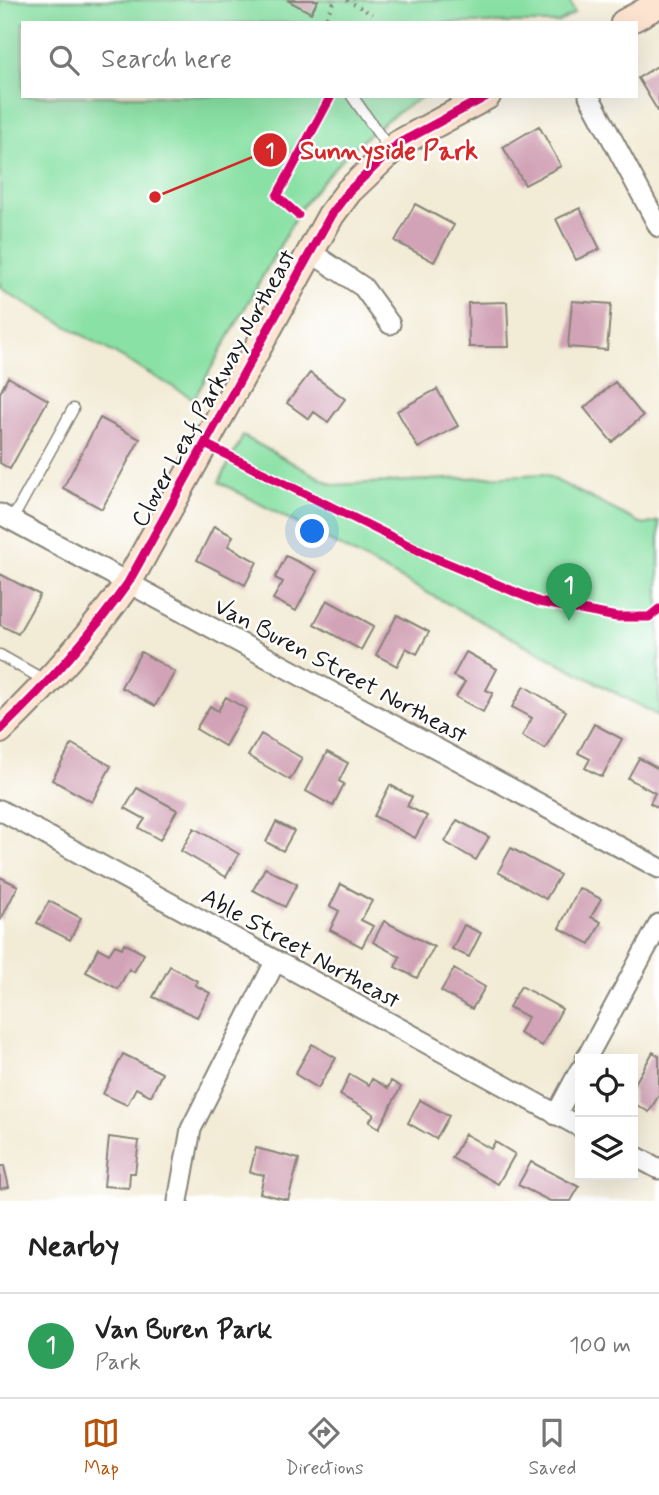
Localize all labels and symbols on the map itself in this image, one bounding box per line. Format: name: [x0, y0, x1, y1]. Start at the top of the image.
callout: Sunnyside Park: [253, 126, 490, 173]
text: Sunnyside Park: [300, 135, 478, 169]
text: 1: [265, 137, 275, 165]
street label: Clover Leaf Parkway Northeast: [125, 244, 304, 533]
your location: [295, 514, 329, 548]
pin: 1: [546, 563, 592, 621]
street label: Van Buren Street Northeast: [208, 591, 473, 752]
street label: Able Street Northeast: [195, 882, 406, 1017]

